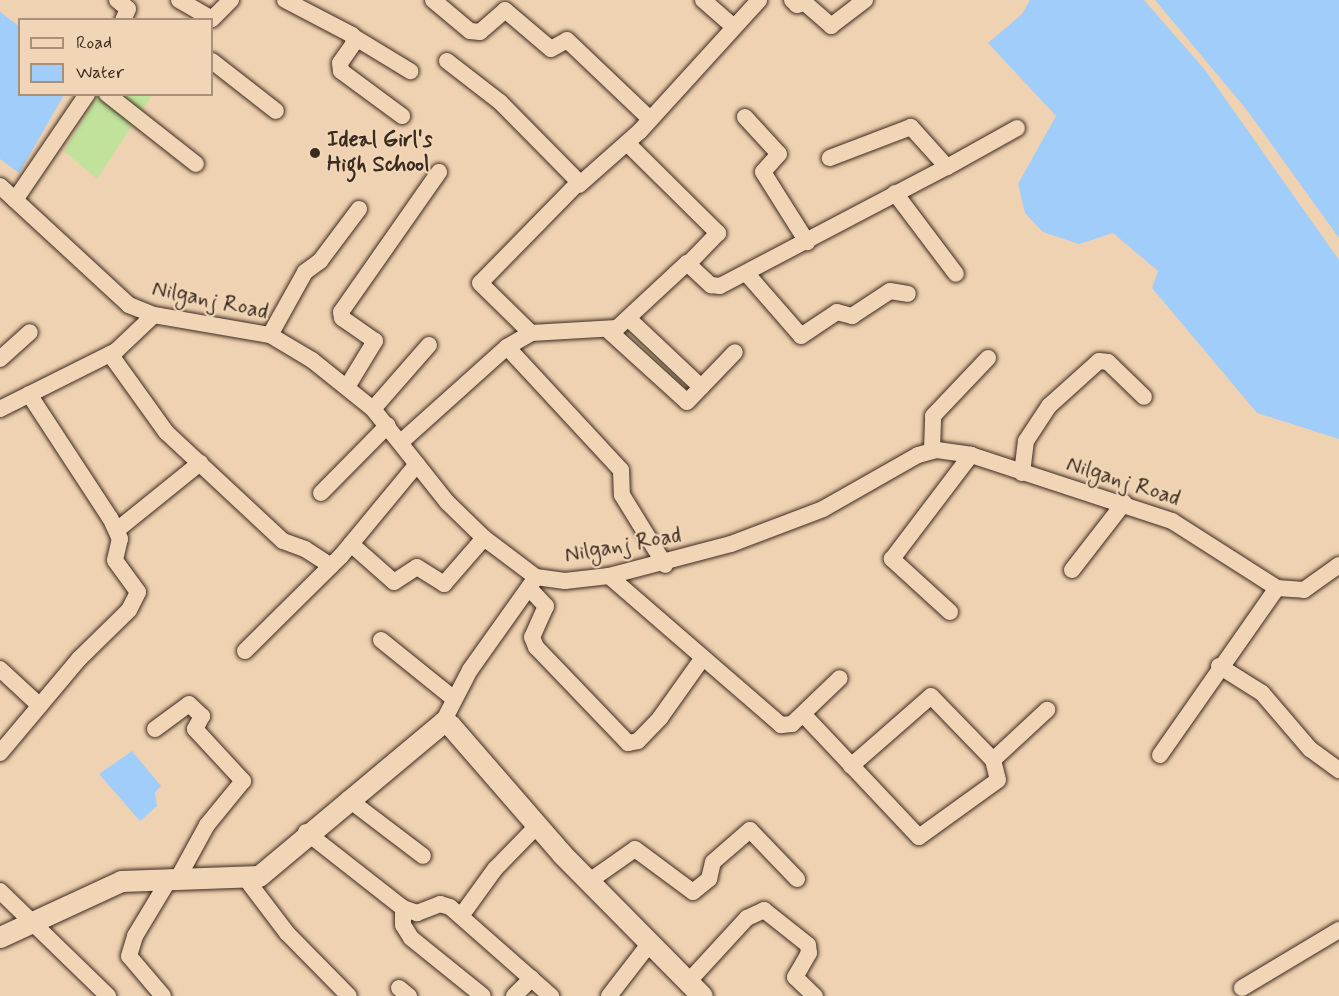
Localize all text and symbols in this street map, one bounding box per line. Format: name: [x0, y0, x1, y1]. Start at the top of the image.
legend: [18, 18, 213, 96]
text: Road: [76, 31, 112, 55]
text: Water: [76, 61, 124, 85]
place label: Ideal Girl's High School: [327, 127, 431, 178]
marker: Ideal Girl's High School: [308, 146, 322, 160]
street label: Nilganj Road: [150, 276, 270, 326]
street label: Nilganj Road: [1063, 451, 1183, 513]
street label: Nilganj Road: [563, 523, 683, 569]

